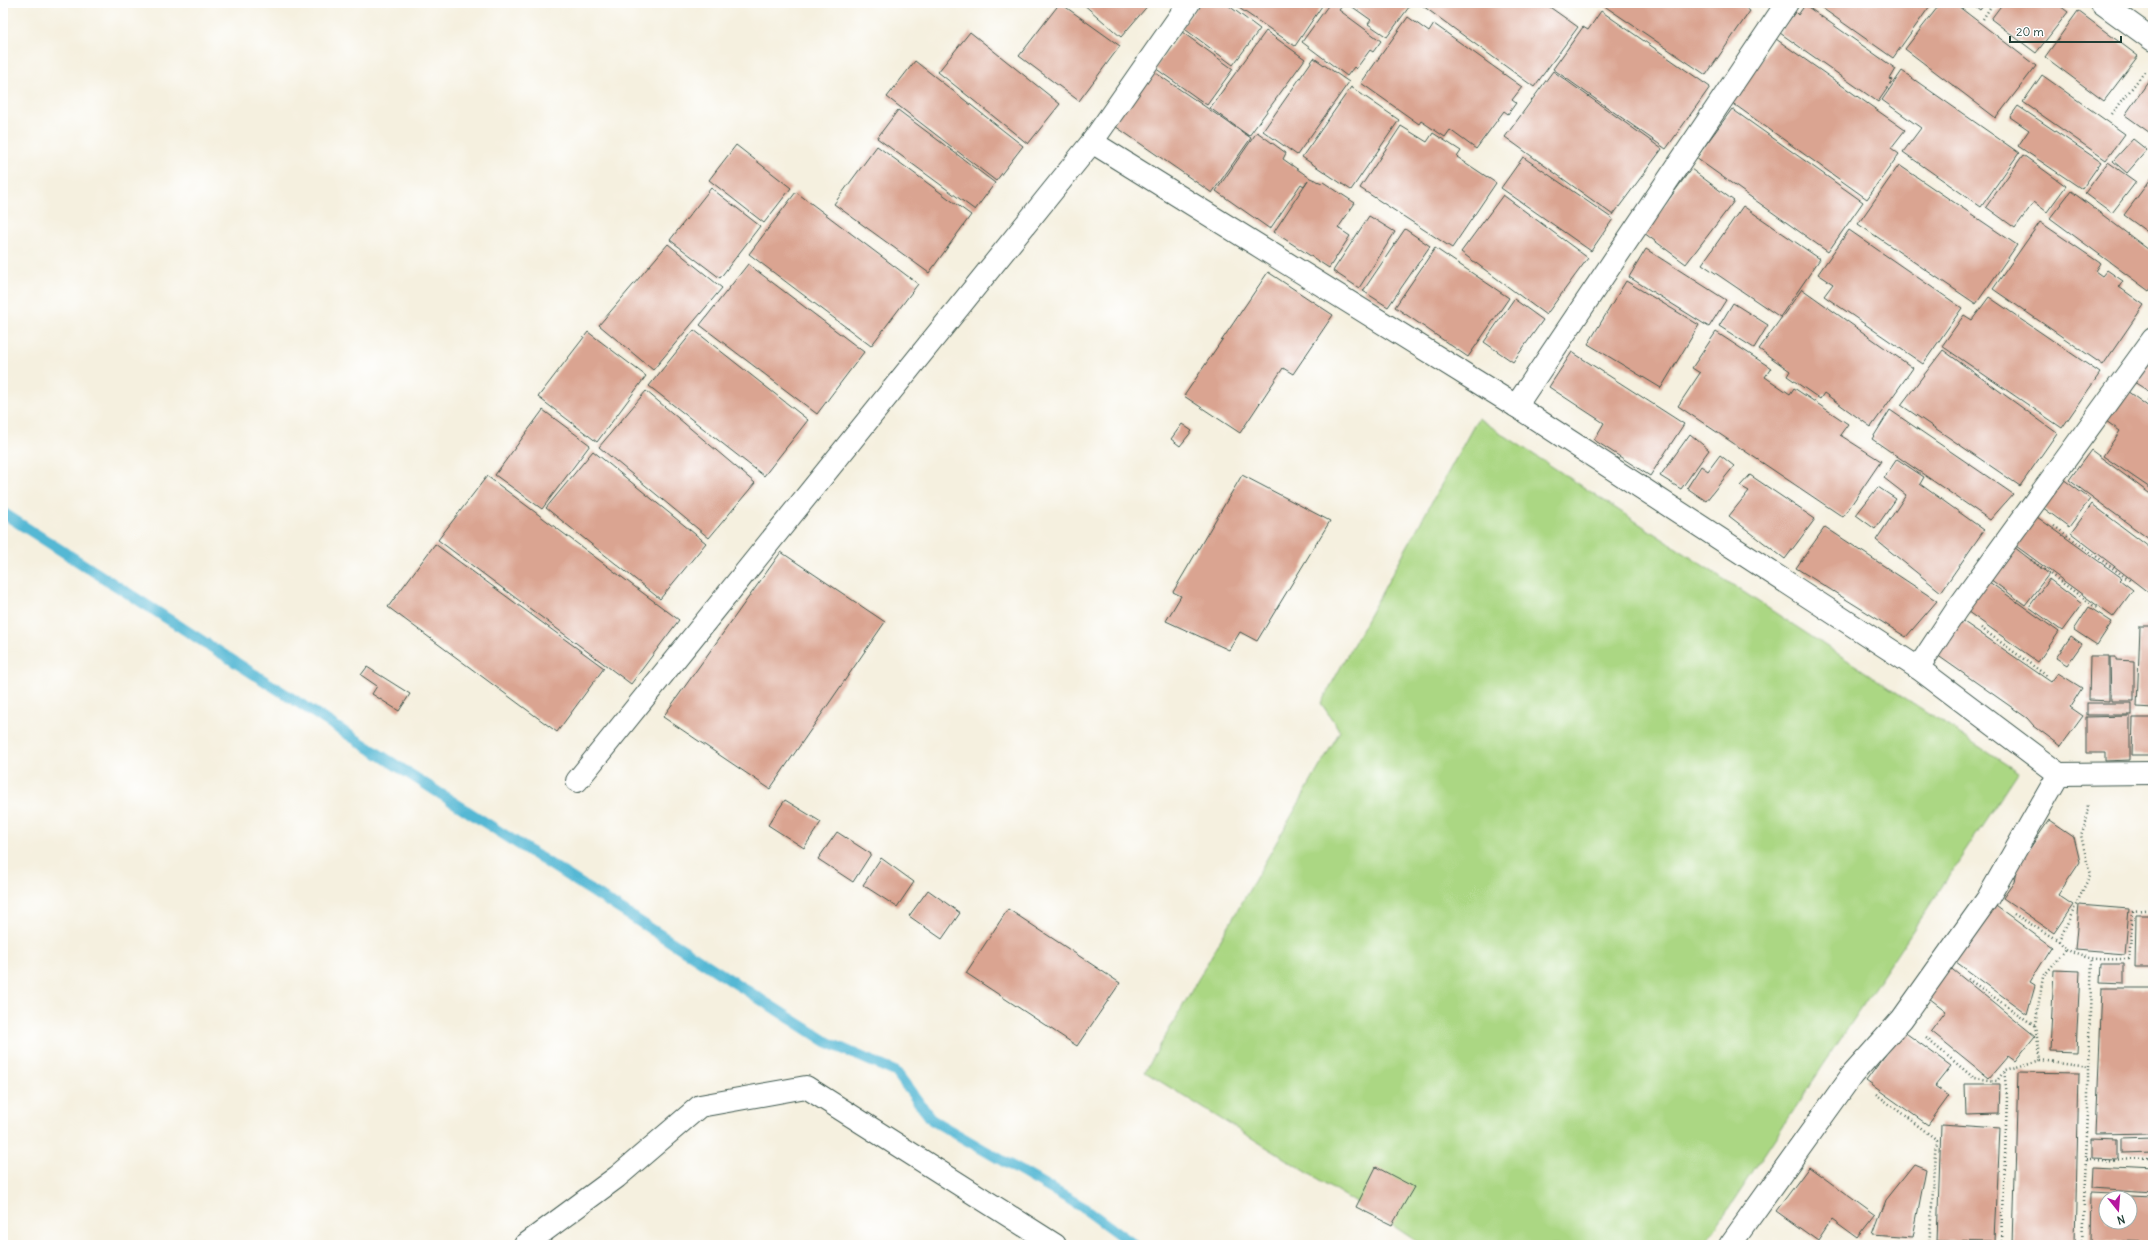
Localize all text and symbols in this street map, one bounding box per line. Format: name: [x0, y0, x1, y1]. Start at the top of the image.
scale bar: [2010, 18, 2121, 44]
text: 20 m: [2016, 24, 2044, 39]
north arrow: [2098, 1190, 2138, 1230]
text: N: [2115, 1212, 2127, 1227]

